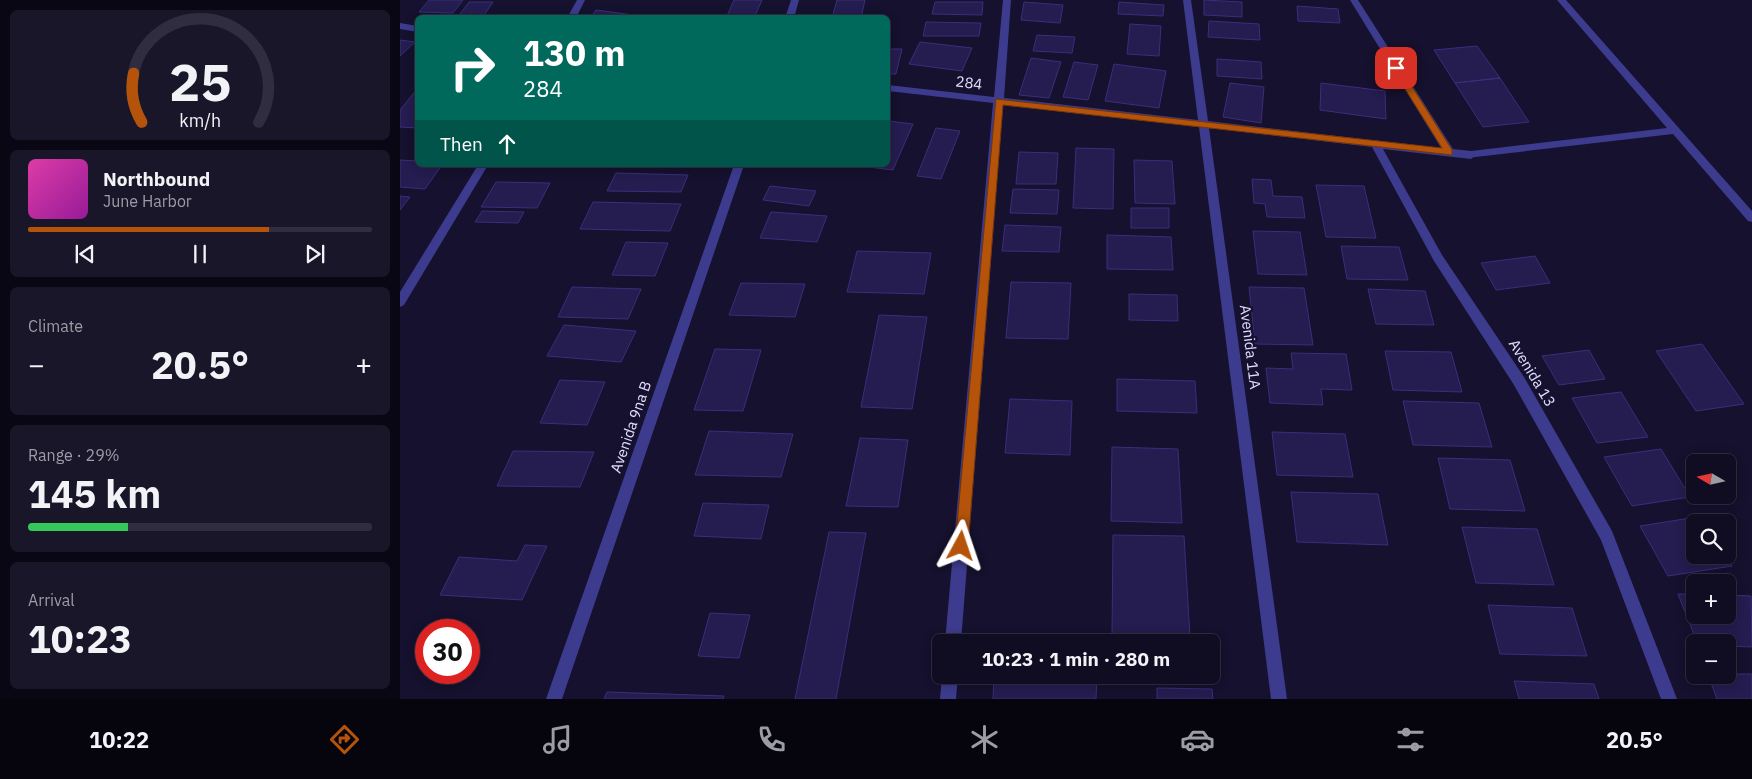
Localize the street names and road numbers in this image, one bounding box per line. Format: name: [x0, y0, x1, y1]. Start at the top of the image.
street label: 284: [954, 71, 984, 94]
street label: Avenida 11A: [1236, 304, 1265, 391]
street label: Avenida 13: [1505, 336, 1560, 410]
street label: Avenida 9na B: [606, 378, 655, 475]

